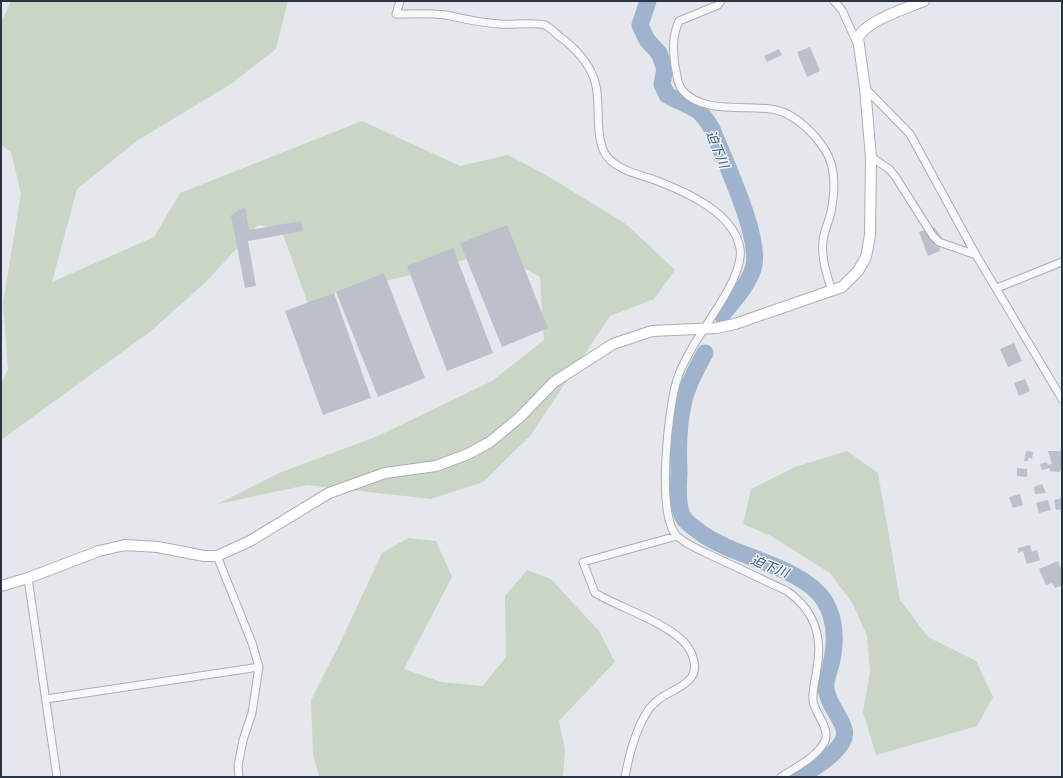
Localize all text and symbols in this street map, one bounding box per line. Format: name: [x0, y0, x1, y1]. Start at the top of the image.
water label: 迫下川: [702, 128, 734, 172]
water label: 迫下川: [749, 550, 793, 582]

